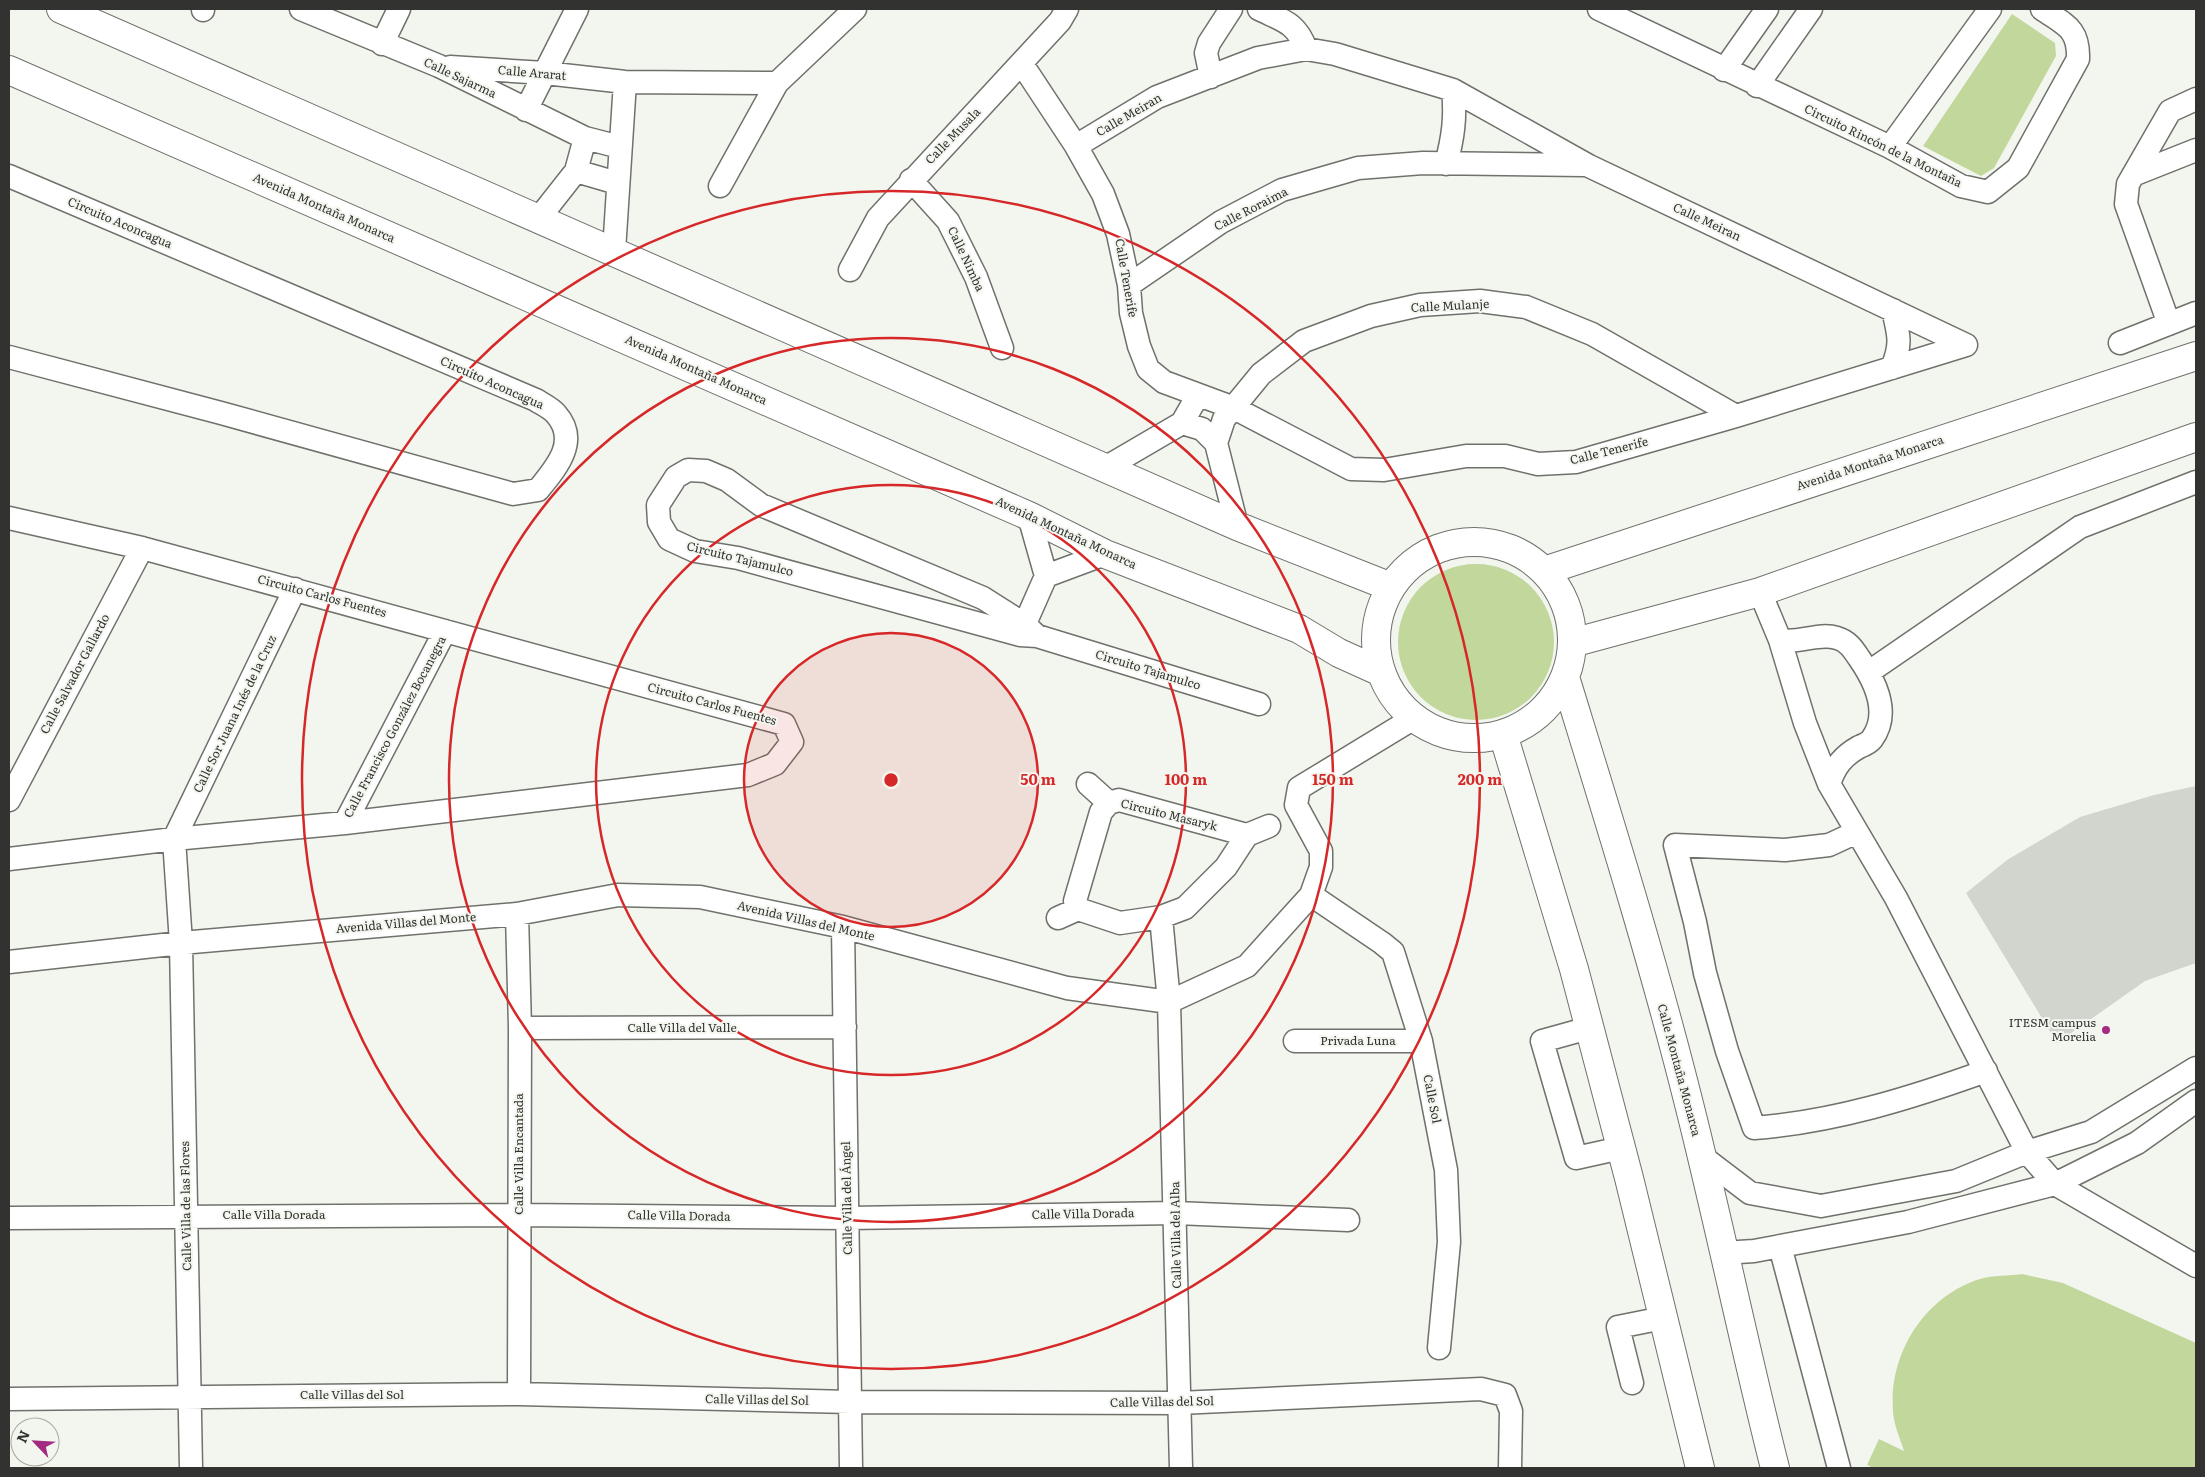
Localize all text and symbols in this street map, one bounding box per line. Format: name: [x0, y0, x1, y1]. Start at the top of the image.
street label: Calle Sajarma: [421, 52, 500, 102]
street label: Calle Ararat: [497, 60, 567, 84]
street label: Calle Meiran: [1092, 88, 1165, 140]
street label: Circuito Rincón de la Montaña: [1801, 99, 1966, 191]
street label: Calle Musala: [921, 103, 984, 168]
street label: Avenida Montaña Monarca: [250, 168, 399, 247]
street label: Calle Roraima: [1210, 182, 1291, 234]
street label: Circuito Aconcagua: [65, 192, 176, 252]
street label: Calle Meiran: [1670, 197, 1744, 245]
street label: Calle Nimba: [944, 223, 990, 295]
street label: Calle Tenerife: [1111, 237, 1143, 319]
street label: Calle Mulanje: [1410, 294, 1490, 316]
street label: Avenida Montaña Monarca: [622, 330, 771, 409]
street label: Circuito Aconcagua: [438, 351, 548, 413]
street label: Avenida Montaña Monarca: [1794, 430, 1946, 494]
street label: Calle Tenerife: [1568, 432, 1650, 468]
street label: Avenida Montaña Monarca: [993, 491, 1140, 573]
street label: Circuito Tajamulco: [685, 536, 795, 580]
street label: Circuito Carlos Fuentes: [256, 569, 389, 621]
street label: Calle Salvador Gallardo: [35, 610, 113, 737]
street label: Calle Sor Juana Inés de la Cruz: [188, 632, 280, 795]
street label: Calle Francisco González Bocanegra: [338, 632, 450, 821]
street label: Circuito Tajamulco: [1093, 644, 1203, 694]
street label: Circuito Carlos Fuentes: [646, 677, 779, 729]
text: 50 m: [1020, 767, 1056, 790]
text: 100 m: [1165, 767, 1207, 790]
text: 150 m: [1312, 767, 1354, 790]
text: 200 m: [1458, 767, 1502, 790]
centre of rings: [882, 771, 900, 789]
street label: Circuito Masaryk: [1119, 793, 1220, 835]
street label: Avenida Villas del Monte: [736, 895, 877, 945]
street label: Avenida Villas del Monte: [335, 907, 477, 937]
street label: Calle Montaña Monarca: [1654, 1001, 1706, 1138]
place label: ITESM campus Morelia: [2009, 1013, 2097, 1045]
street label: Calle Villa del Valle: [627, 1018, 737, 1036]
marker: ITESM campus Morelia: [2100, 1024, 2112, 1036]
street label: Privada Luna: [1320, 1031, 1396, 1049]
street label: Calle Sol: [1419, 1073, 1447, 1125]
street label: Calle Villa Encantada: [509, 1093, 527, 1215]
street label: Calle Villa de las Flores: [175, 1140, 195, 1271]
street label: Calle Villa del Ángel: [836, 1141, 856, 1255]
street label: Calle Villa del Alba: [1165, 1181, 1185, 1289]
street label: Calle Villa Dorada: [1031, 1203, 1135, 1223]
street label: Calle Villa Dorada: [223, 1205, 326, 1223]
street label: Calle Villa Dorada: [627, 1205, 731, 1225]
street label: Calle Villas del Sol: [300, 1385, 404, 1403]
street label: Calle Villas del Sol: [705, 1389, 809, 1409]
street label: Calle Villas del Sol: [1110, 1391, 1214, 1411]
north arrow: [10, 1417, 60, 1467]
text: N: [11, 1426, 34, 1446]

